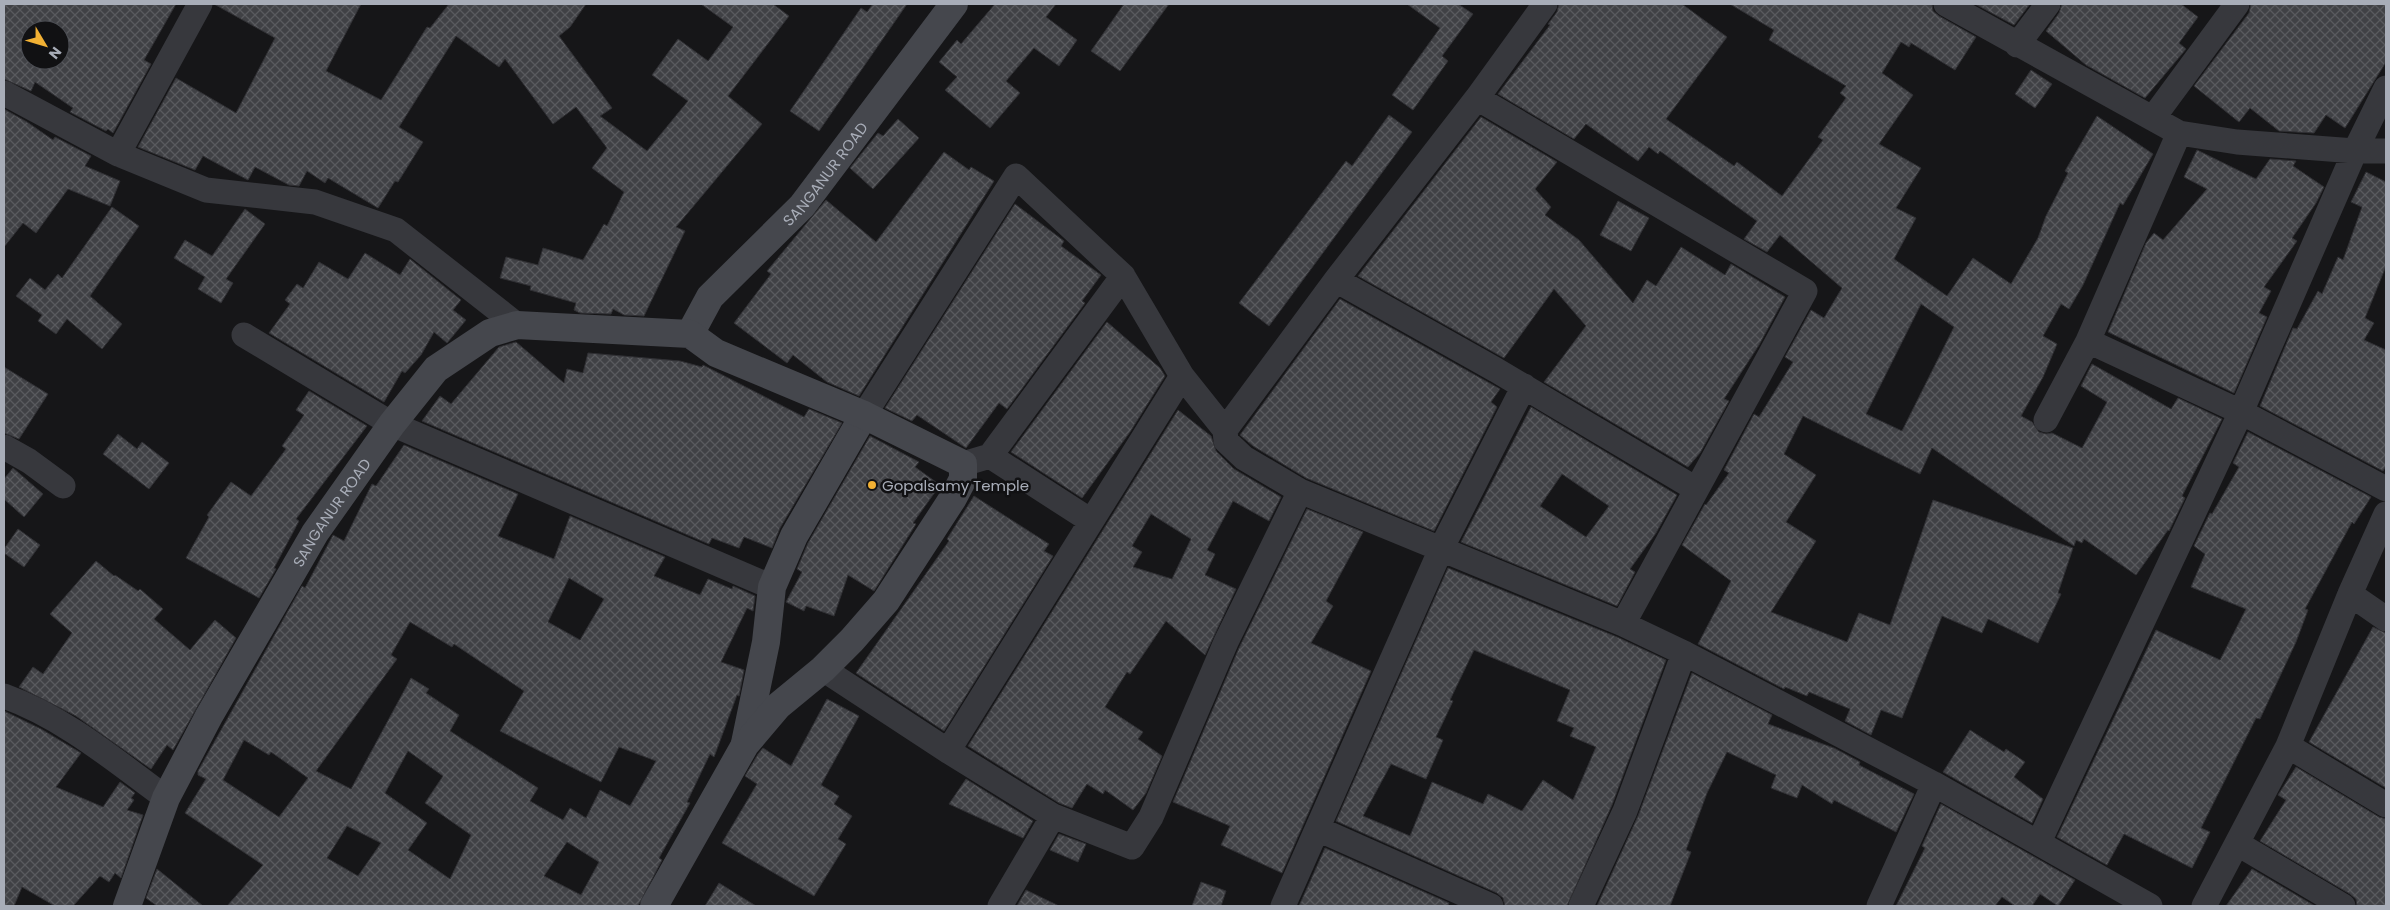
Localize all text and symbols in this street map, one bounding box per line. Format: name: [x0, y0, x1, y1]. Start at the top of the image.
north arrow: [20, 20, 70, 70]
text: N: [44, 43, 66, 63]
street label: SANGANUR ROAD: [778, 117, 872, 230]
street label: SANGANUR ROAD: [287, 454, 375, 571]
place label: Gopalsamy Temple: [882, 475, 1029, 496]
marker: Gopalsamy Temple: [866, 479, 878, 491]

